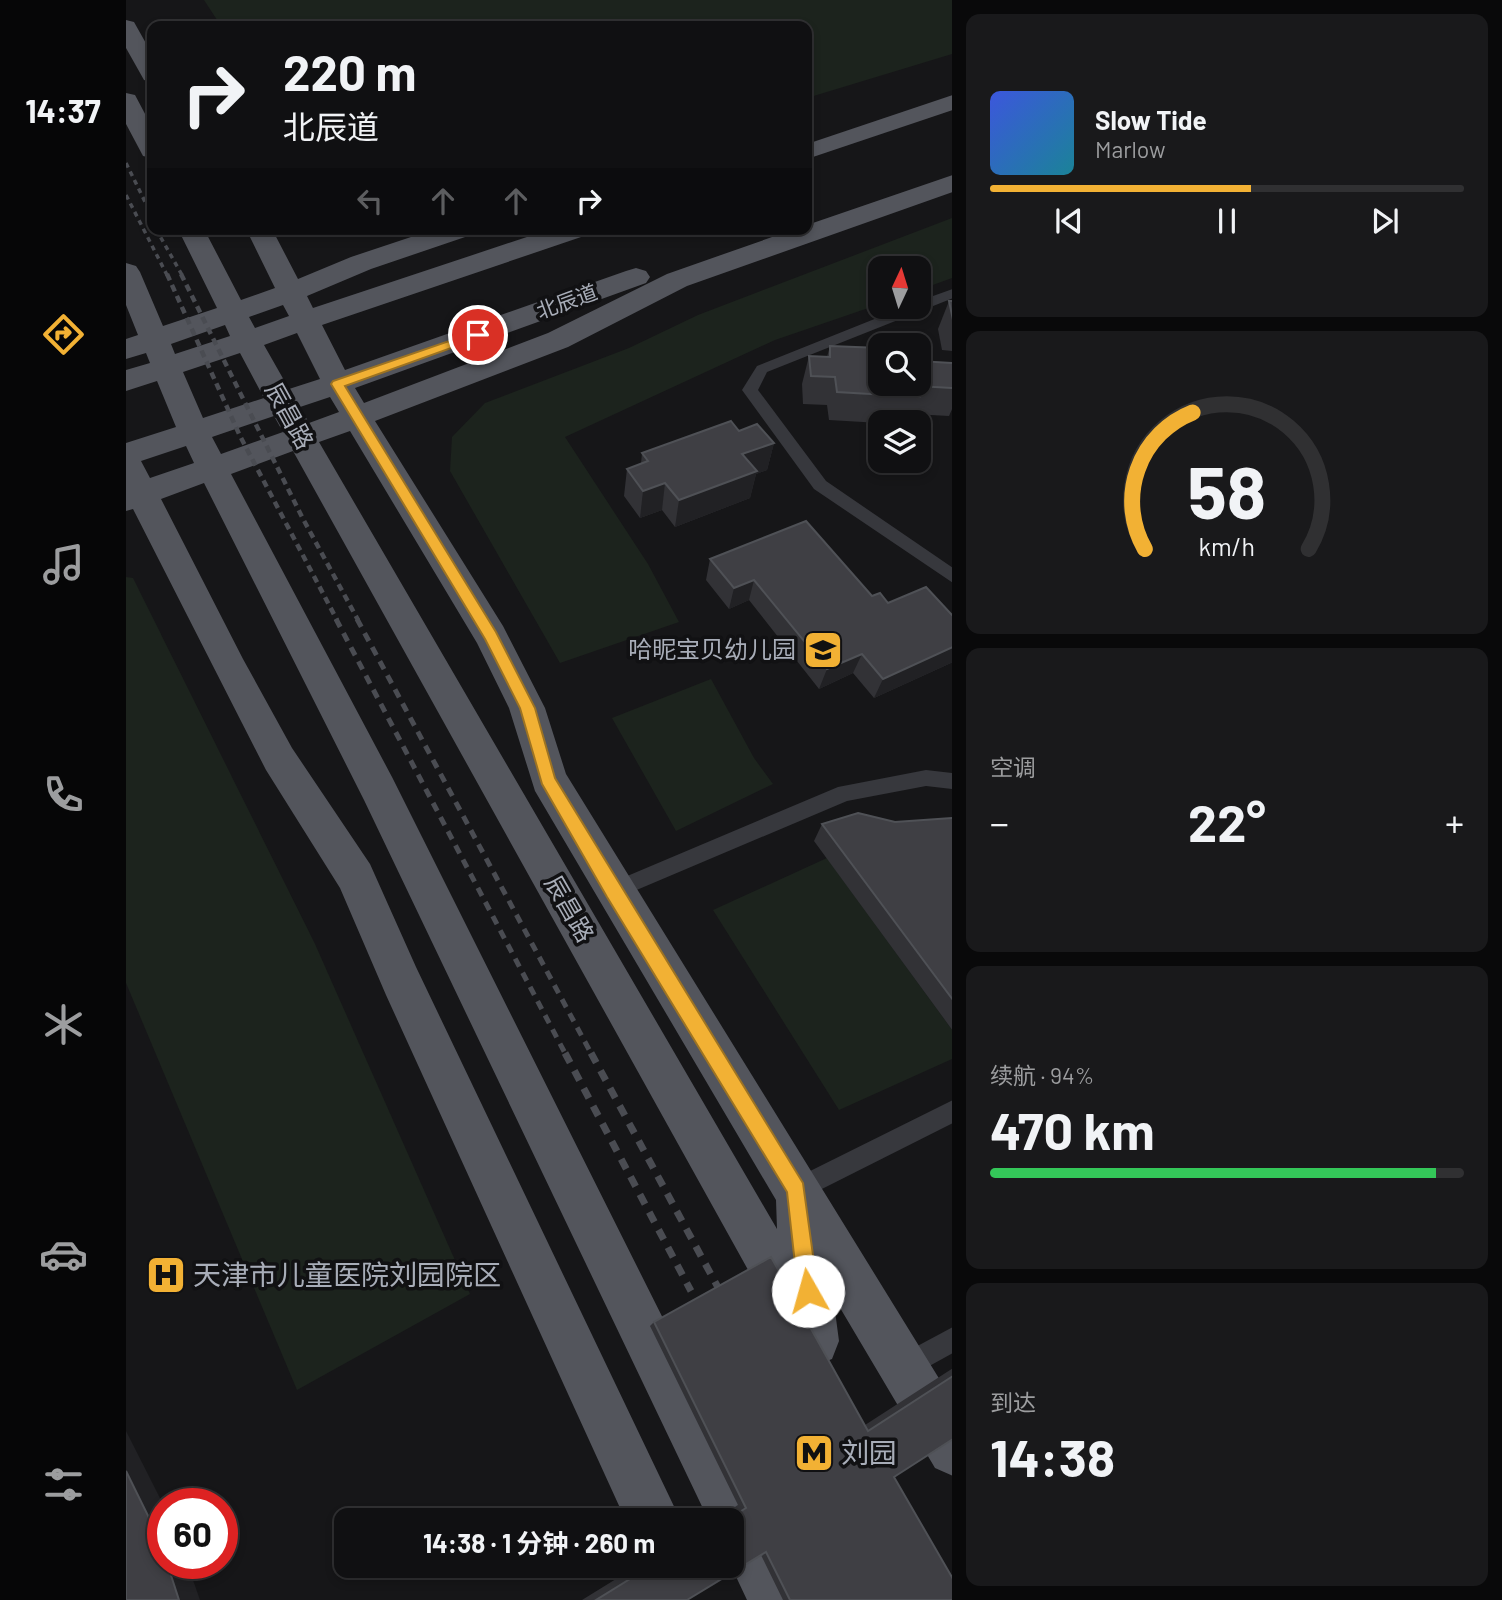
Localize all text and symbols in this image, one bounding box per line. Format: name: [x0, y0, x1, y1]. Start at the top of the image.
text: 220 m: [283, 42, 417, 101]
icon: right: [168, 49, 259, 140]
text: 14:37: [25, 91, 101, 129]
text: Slow Tide: [1095, 104, 1207, 135]
text: 北辰道: [283, 107, 379, 145]
text: Marlow: [1095, 135, 1166, 163]
icon: left: [351, 182, 389, 220]
icon: ahead: [424, 182, 462, 220]
icon: ahead: [497, 182, 535, 220]
icon: right: [570, 182, 608, 220]
icon: previous: [1050, 202, 1088, 240]
icon: pause: [1208, 202, 1246, 240]
icon: next: [1366, 202, 1404, 240]
north arrow: [868, 256, 931, 318]
map controls: [868, 256, 931, 473]
street label: 北辰道: [533, 278, 600, 323]
pin: [448, 305, 508, 365]
icon: directions: [39, 310, 88, 359]
icon: arrive: [459, 316, 497, 354]
button: search: [868, 333, 931, 396]
street label: 辰昌路: [260, 377, 320, 454]
button: layers: [868, 410, 931, 473]
text: 58: [1188, 446, 1266, 534]
text: km/h: [1199, 531, 1255, 561]
icon: music: [39, 540, 88, 589]
school or university icon: 哈昵宝贝幼儿园: [802, 629, 844, 671]
place label: 哈昵宝贝幼儿园: [628, 634, 796, 663]
text: 空调: [990, 753, 1036, 781]
icon: phone: [39, 770, 88, 819]
text: 22°: [1188, 790, 1266, 852]
text: −: [990, 799, 1009, 845]
text: +: [1445, 799, 1464, 845]
street label: 辰昌路: [540, 870, 601, 947]
icon: climate: [39, 1000, 88, 1049]
text: 续航 · 94%: [990, 1061, 1094, 1089]
text: 470 km: [990, 1098, 1155, 1160]
icon: car: [39, 1230, 88, 1279]
hospital icon: 天津市儿童医院刘园院区: [145, 1254, 187, 1296]
position arrow: [771, 1254, 845, 1328]
place label: 天津市儿童医院刘园院区: [193, 1257, 501, 1291]
text: 到达: [990, 1388, 1036, 1416]
text: 14:38: [990, 1425, 1115, 1487]
metro station icon: 刘园: [793, 1432, 835, 1474]
place label: 刘园: [841, 1435, 897, 1469]
icon: filters: [39, 1460, 88, 1509]
speed limit sign: 60: [147, 1488, 238, 1579]
text: 14:38 · 1 分钟 · 260 m: [423, 1527, 655, 1558]

